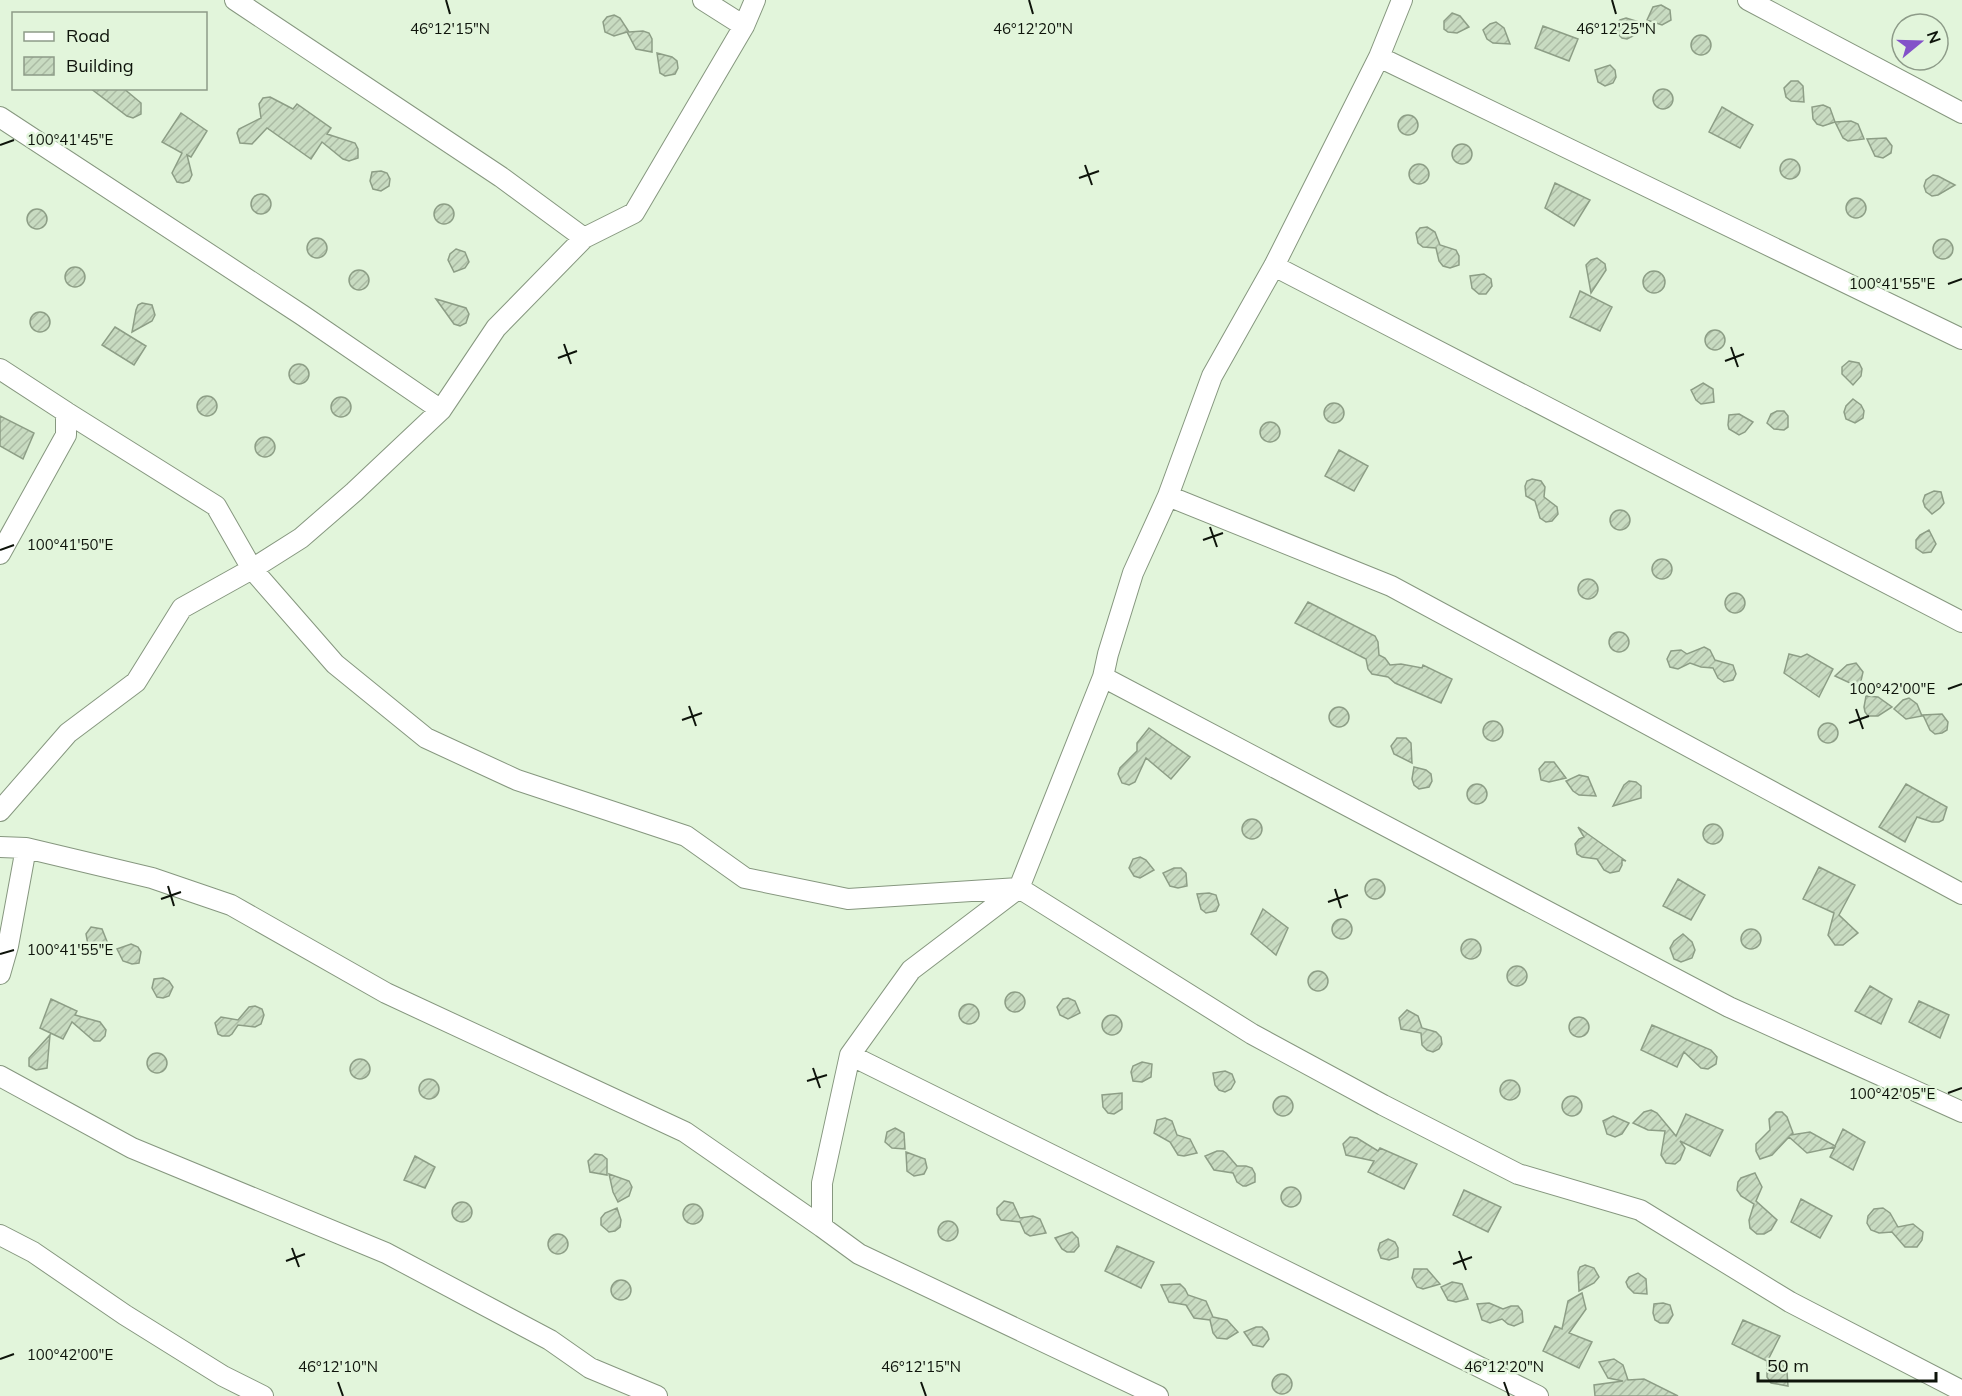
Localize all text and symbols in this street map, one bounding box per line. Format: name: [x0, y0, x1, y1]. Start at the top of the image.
legend: [12, 12, 207, 90]
north arrow: [1890, 12, 1950, 72]
text: 46°12'15"N: [410, 19, 490, 38]
text: 46°12'20"N: [993, 19, 1073, 38]
text: 46°12'25"N: [1576, 19, 1656, 38]
text: Road: [66, 24, 110, 47]
text: N: [1923, 28, 1946, 46]
text: Building: [66, 54, 134, 77]
text: 100°41'45"E: [27, 130, 113, 149]
text: 100°41'55"E: [1849, 274, 1935, 293]
text: 100°41'50"E: [27, 535, 113, 554]
text: 100°42'00"E: [1849, 679, 1935, 698]
text: 100°41'55"E: [27, 940, 113, 959]
text: 100°42'05"E: [1849, 1084, 1935, 1103]
text: 100°42'00"E: [27, 1345, 113, 1364]
scale bar: [1758, 1345, 1936, 1383]
text: 50 m: [1767, 1354, 1809, 1377]
text: 46°12'10"N: [298, 1357, 378, 1376]
text: 46°12'15"N: [881, 1357, 961, 1376]
text: 46°12'20"N: [1464, 1357, 1544, 1376]

